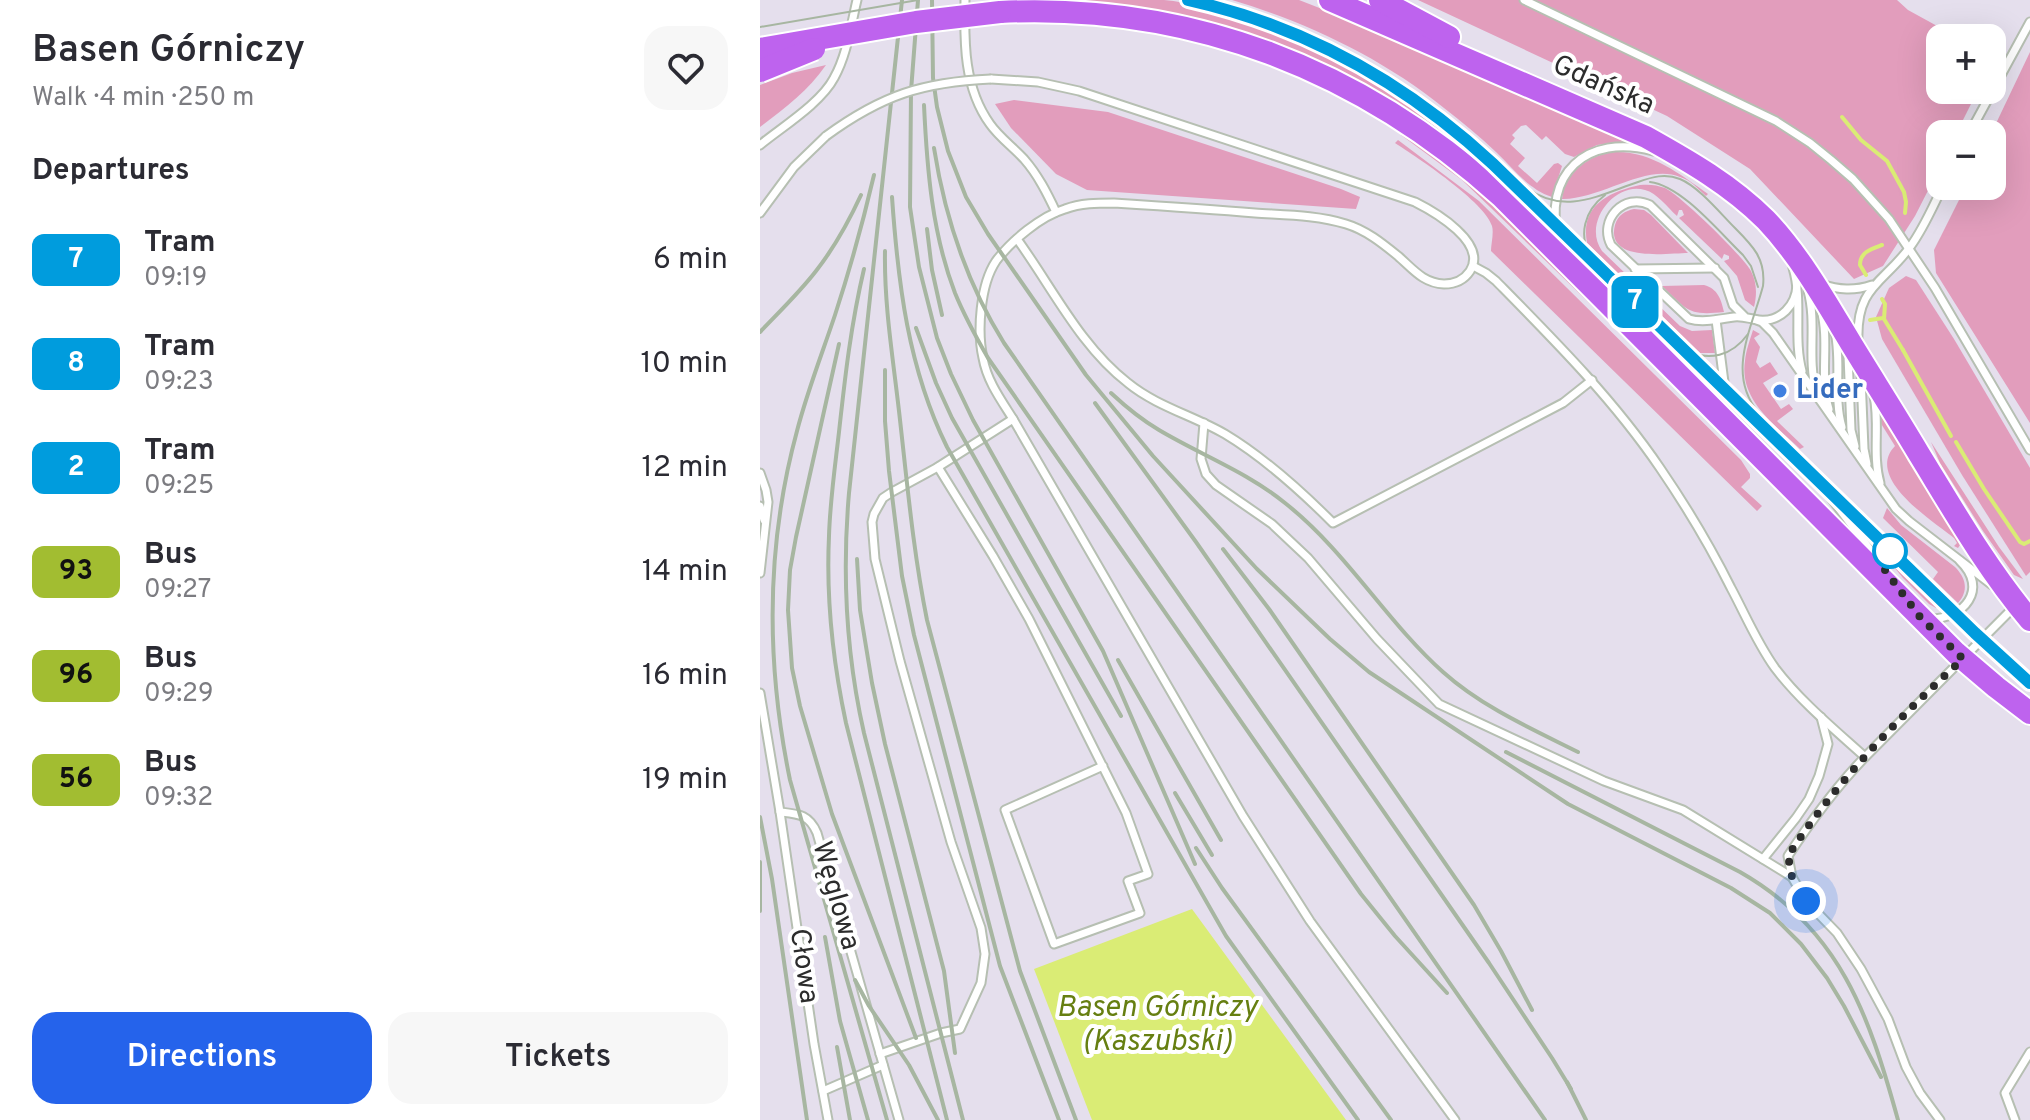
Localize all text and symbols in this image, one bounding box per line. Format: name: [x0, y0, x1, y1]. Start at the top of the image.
map controls: [1926, 24, 2006, 200]
button: +: [1926, 24, 2006, 104]
button: heart: [644, 26, 728, 110]
text: Basen Górniczy: [32, 27, 305, 76]
street label: Gdańska: [1546, 48, 1660, 124]
text: Walk · 4 min · 250 m: [32, 82, 254, 115]
button: −: [1926, 120, 2006, 200]
text: Departures: [32, 153, 190, 190]
text: Tram: [144, 225, 215, 262]
text: 7: [68, 242, 84, 278]
text: 6 min: [653, 242, 728, 279]
text: 09:19: [144, 262, 207, 295]
line badge: 7: [1609, 276, 1661, 328]
text: 7: [1627, 284, 1643, 320]
text: Tram: [144, 329, 215, 366]
text: 8: [67, 346, 85, 382]
text: 10 min: [641, 346, 728, 383]
text: 09:23: [144, 366, 214, 399]
place label: Lider: [1796, 373, 1864, 409]
marker: Lider: [1771, 382, 1789, 400]
text: Tram: [144, 433, 215, 470]
text: 2: [67, 450, 85, 486]
text: 12 min: [641, 450, 728, 487]
text: 09:25: [144, 470, 214, 503]
unlabelled marker: [1873, 534, 1907, 568]
text: Bus: [144, 537, 197, 574]
text: 93: [59, 554, 93, 590]
text: 14 min: [642, 554, 728, 591]
text: 09:27: [144, 574, 211, 607]
text: Bus: [144, 641, 197, 678]
text: 96: [59, 658, 93, 694]
text: 16 min: [642, 658, 728, 695]
text: 09:29: [144, 678, 214, 711]
text: Bus: [144, 745, 197, 782]
text: 56: [59, 762, 93, 798]
text: 19 min: [642, 762, 728, 799]
text: 09:32: [144, 782, 213, 815]
street label: Węglowa: [802, 837, 868, 955]
your location: [1786, 881, 1826, 921]
street label: Cłowa: [780, 926, 826, 1006]
water label: Basen Górniczy (Kaszubski): [1057, 990, 1260, 1061]
button: Directions: [32, 1012, 372, 1104]
button: Tickets: [388, 1012, 728, 1104]

